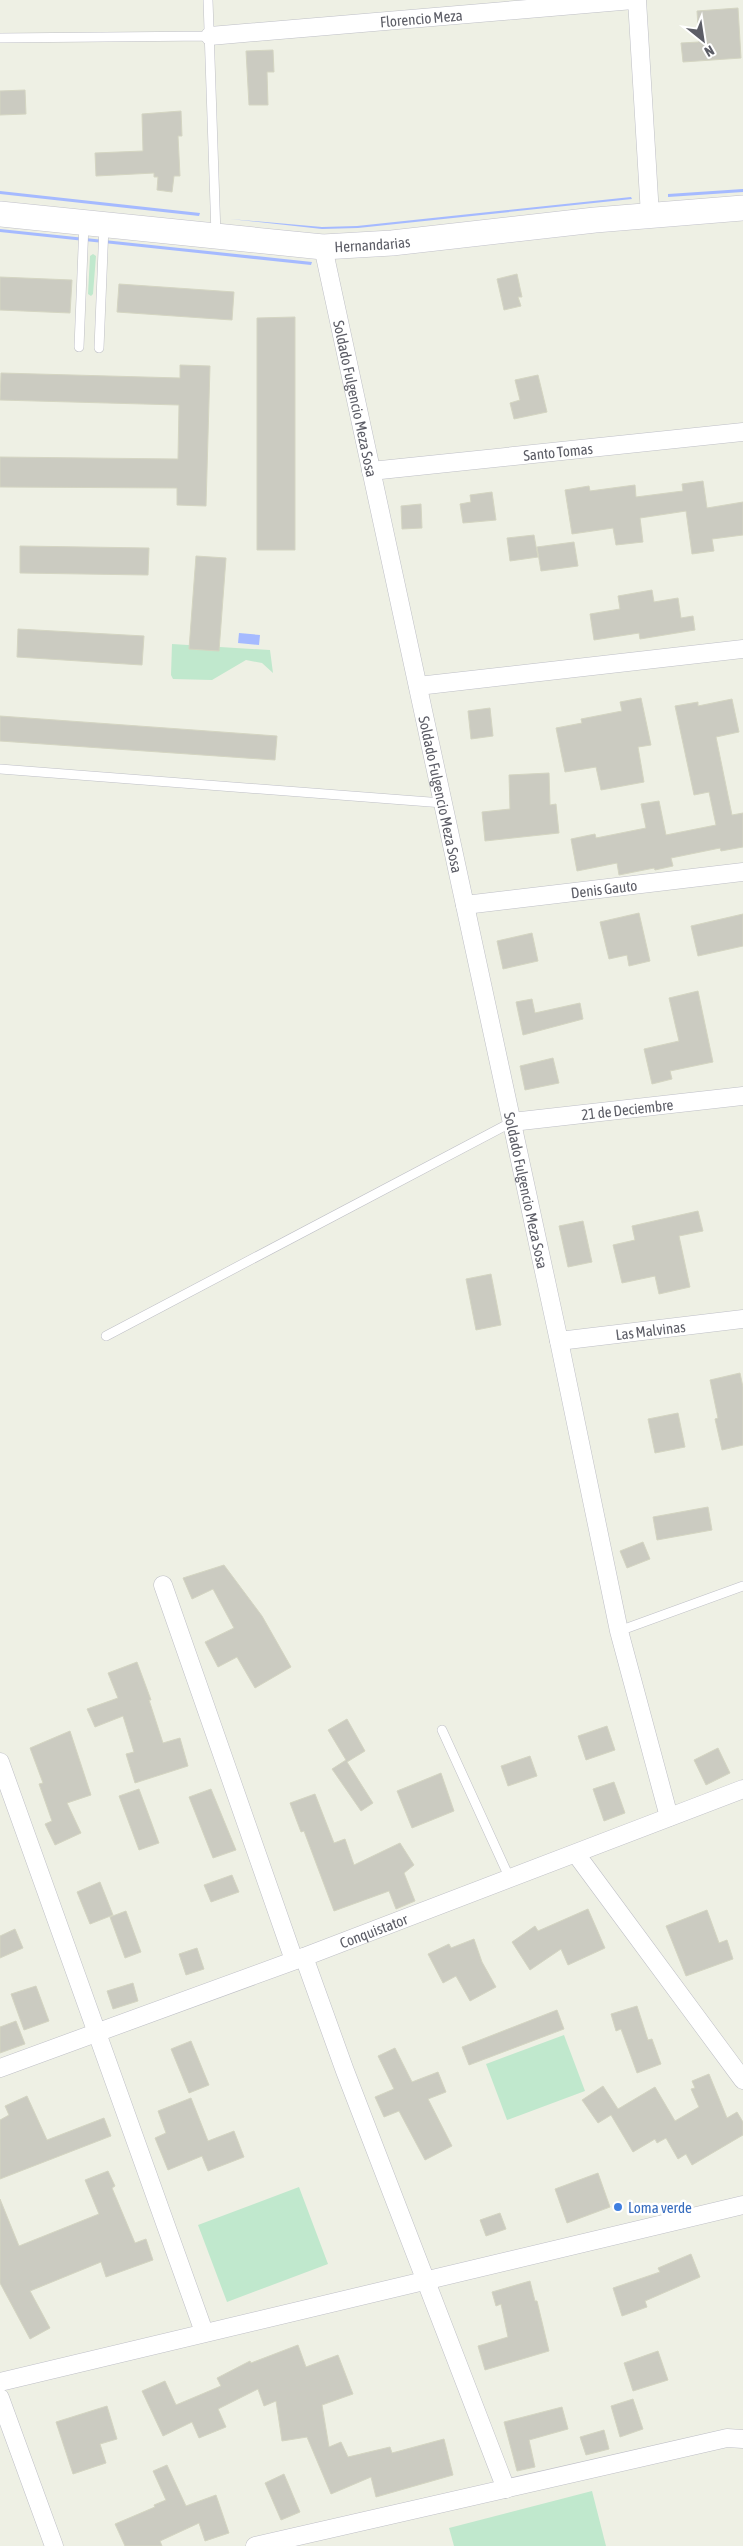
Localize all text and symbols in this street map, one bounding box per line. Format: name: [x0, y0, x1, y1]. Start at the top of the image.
street label: Florencio Meza: [379, 6, 463, 30]
north arrow: [678, 15, 728, 65]
text: N: [702, 42, 717, 60]
street label: Hernandarias: [334, 233, 411, 255]
street label: Soldado Fulgencio Meza Sosa: [331, 319, 381, 478]
street label: Santo Tomas: [522, 439, 594, 463]
street label: Soldado Fulgencio Meza Sosa: [416, 714, 466, 874]
street label: Denis Gauto: [570, 876, 638, 901]
street label: 21 de Deciembre: [580, 1095, 674, 1123]
street label: Soldado Fulgencio Meza Sosa: [501, 1110, 552, 1270]
street label: Las Malvinas: [614, 1317, 686, 1343]
street label: Conquistator: [337, 1910, 410, 1951]
place label: Loma verde: [628, 2199, 692, 2216]
marker: Loma verde: [612, 2201, 624, 2213]

